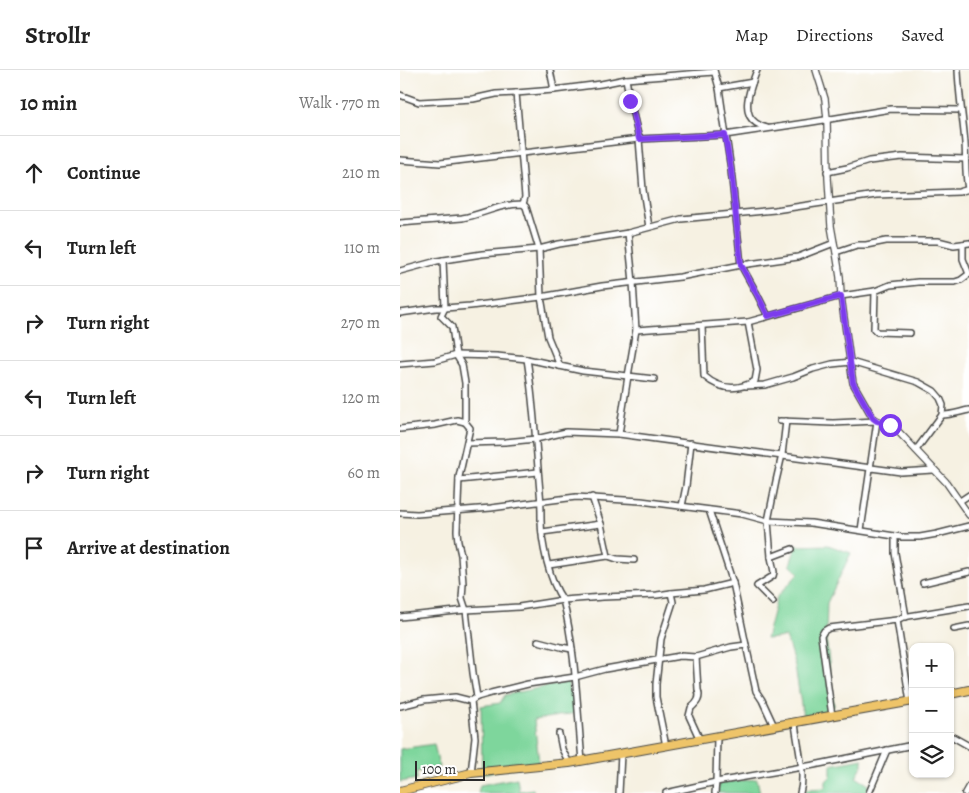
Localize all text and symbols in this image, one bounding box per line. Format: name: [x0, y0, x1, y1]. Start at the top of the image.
text: Strollr: [25, 19, 90, 51]
text: Map: [735, 23, 768, 47]
text: Directions: [796, 23, 873, 47]
text: Saved: [901, 23, 944, 47]
text: 10 min: [20, 89, 77, 117]
route end: [619, 90, 642, 113]
text: Walk · 770 m: [299, 92, 380, 114]
icon: ahead: [20, 159, 48, 187]
text: Continue: [67, 160, 141, 186]
text: 210 m: [342, 162, 380, 184]
icon: left: [20, 234, 48, 262]
text: Turn left: [67, 235, 136, 261]
text: 110 m: [344, 237, 380, 259]
icon: right: [20, 309, 48, 337]
text: Turn right: [67, 310, 149, 336]
text: 270 m: [341, 312, 380, 334]
icon: left: [20, 384, 48, 412]
text: Turn left: [67, 385, 136, 411]
text: 120 m: [342, 387, 380, 409]
route start: [879, 414, 902, 437]
icon: right: [20, 459, 48, 487]
text: Turn right: [67, 460, 149, 486]
text: 60 m: [348, 462, 380, 484]
icon: arrive: [20, 534, 48, 562]
text: Arrive at destination: [67, 535, 230, 561]
map controls: [909, 643, 954, 778]
button: +: [909, 643, 954, 688]
button: −: [909, 688, 954, 733]
button: layers: [909, 733, 954, 778]
scale bar: [415, 758, 485, 781]
text: 100 m: [422, 760, 456, 779]

